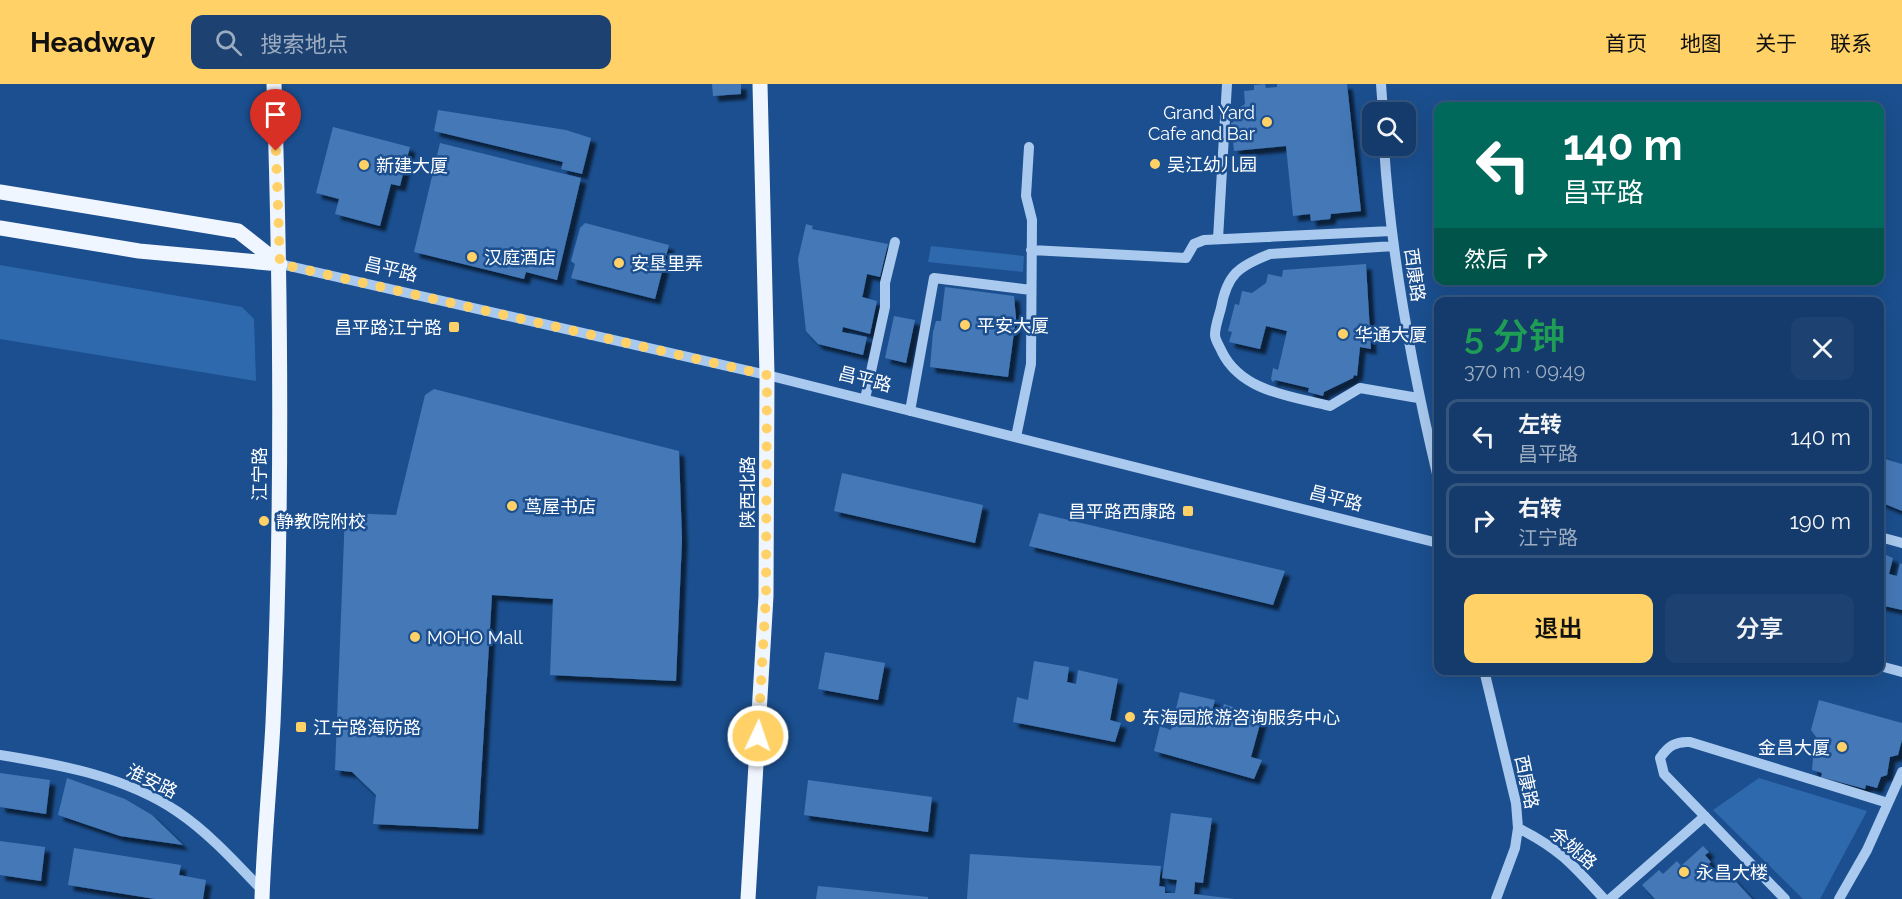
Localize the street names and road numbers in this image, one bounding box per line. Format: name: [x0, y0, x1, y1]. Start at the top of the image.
street label: 西康路: [1401, 247, 1429, 303]
street label: 昌平路: [362, 253, 420, 285]
street label: 昌平路: [836, 362, 894, 396]
street label: 江宁路: [249, 447, 270, 501]
street label: 陕西北路: [737, 456, 758, 528]
street label: 昌平路: [1307, 481, 1365, 515]
street label: 西康路: [1511, 753, 1543, 811]
street label: 淮安路: [123, 760, 181, 802]
street label: 余姚路: [1547, 822, 1601, 874]

